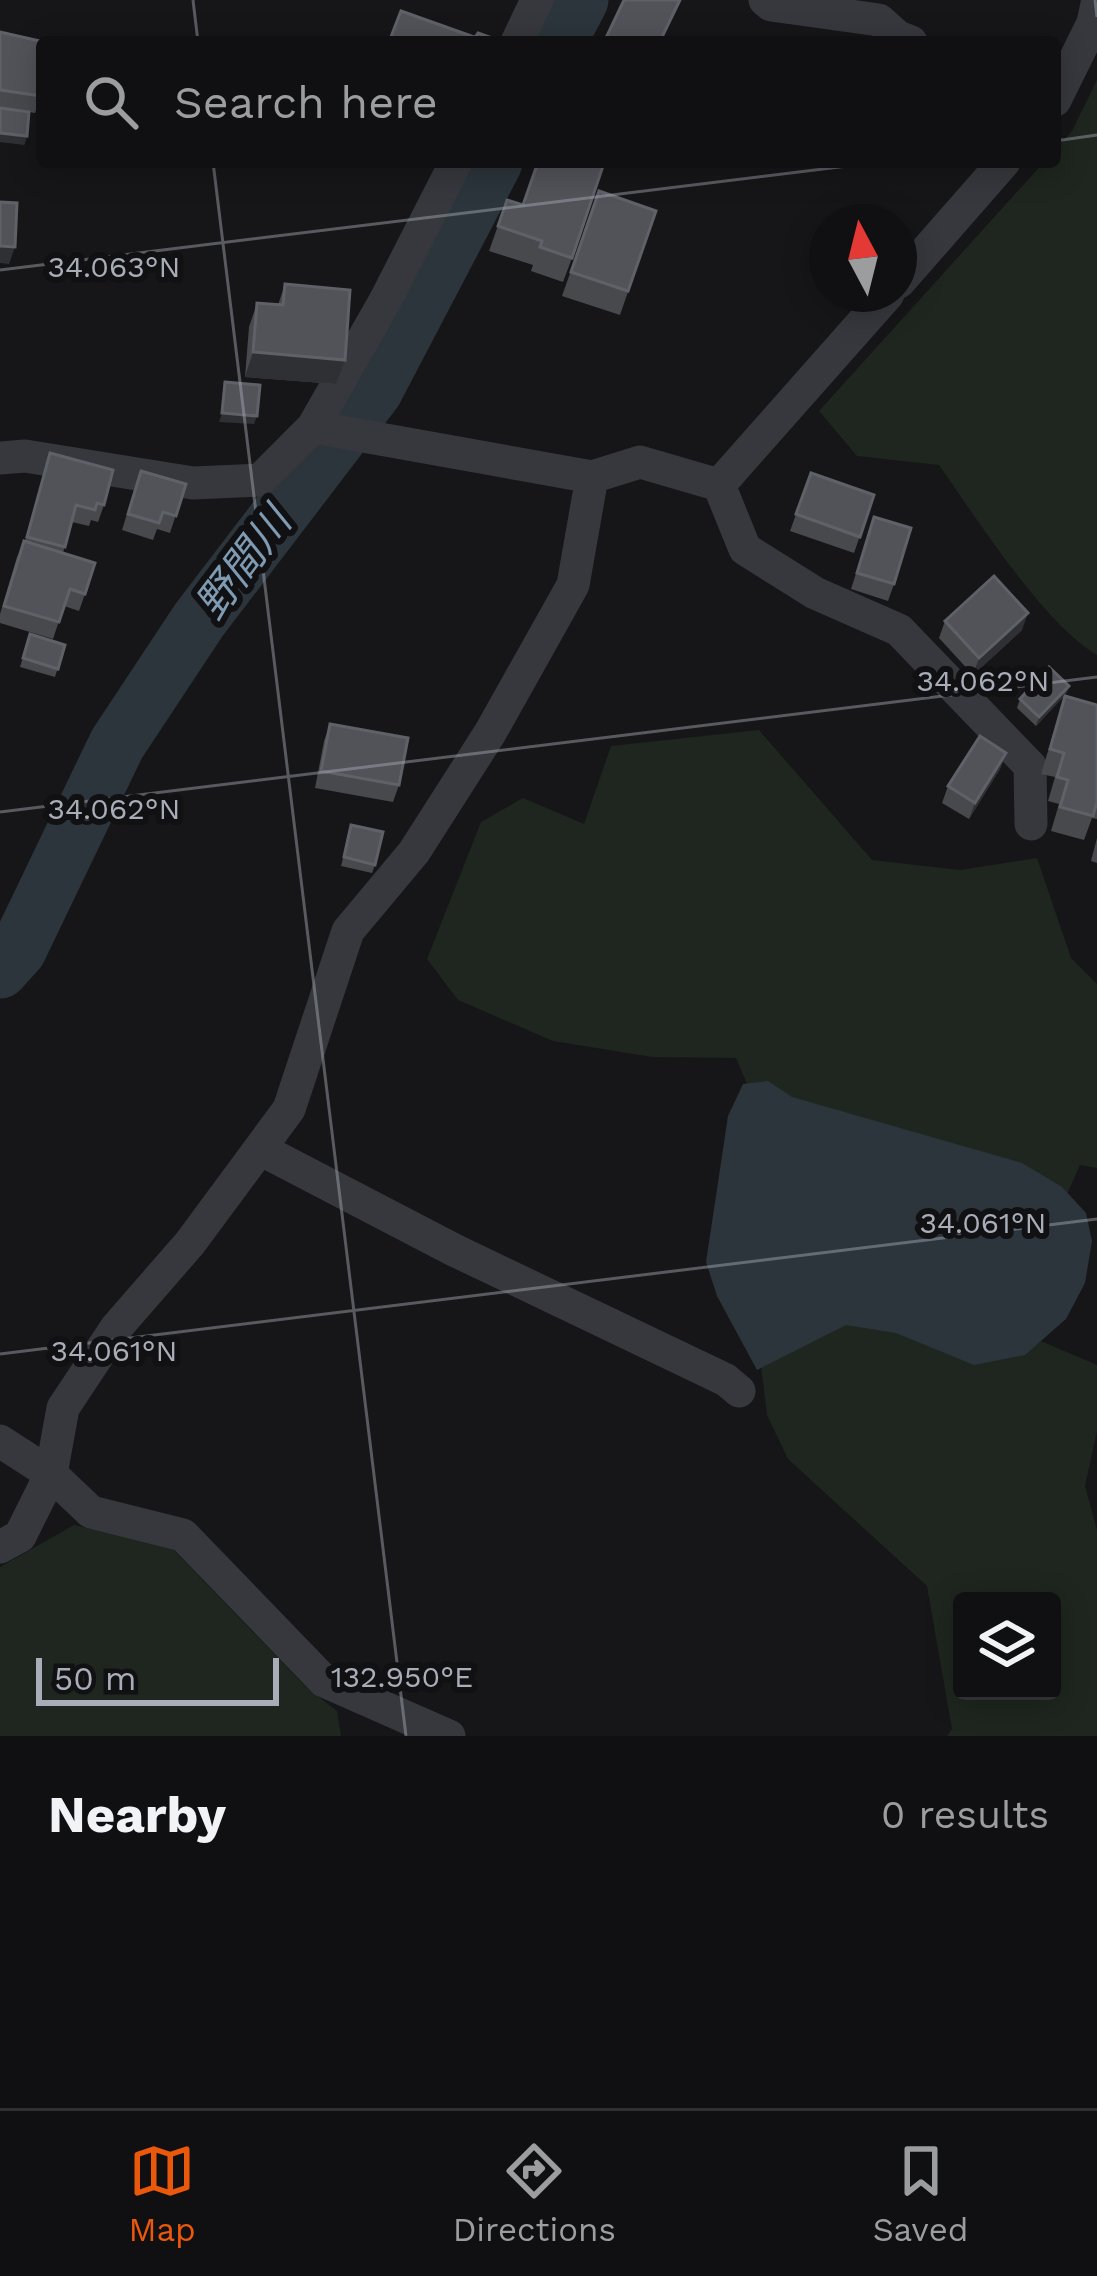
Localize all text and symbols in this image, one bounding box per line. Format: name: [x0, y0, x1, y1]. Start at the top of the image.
search box: [36, 36, 1061, 168]
icon: search: [78, 69, 144, 135]
text: Search here: [174, 76, 438, 129]
north arrow: [809, 204, 917, 312]
text: 34.063°N: [48, 249, 180, 284]
water label: 野間川: [186, 495, 303, 628]
text: 34.062°N: [917, 663, 1049, 698]
text: 34.062°N: [48, 791, 180, 826]
text: 34.061°N: [919, 1205, 1047, 1240]
text: 34.061°N: [50, 1333, 178, 1368]
map controls: [953, 1592, 1061, 1700]
button: layers: [953, 1592, 1061, 1700]
scale bar: [36, 1652, 279, 1705]
text: 50 m: [54, 1659, 136, 1698]
text: 132.950°E: [331, 1659, 473, 1694]
text: Nearby: [48, 1785, 226, 1844]
text: 0 results: [881, 1792, 1049, 1837]
tab: Map: [128, 2138, 196, 2249]
tab: Directions: [453, 2138, 616, 2249]
tab: Saved: [873, 2138, 969, 2249]

